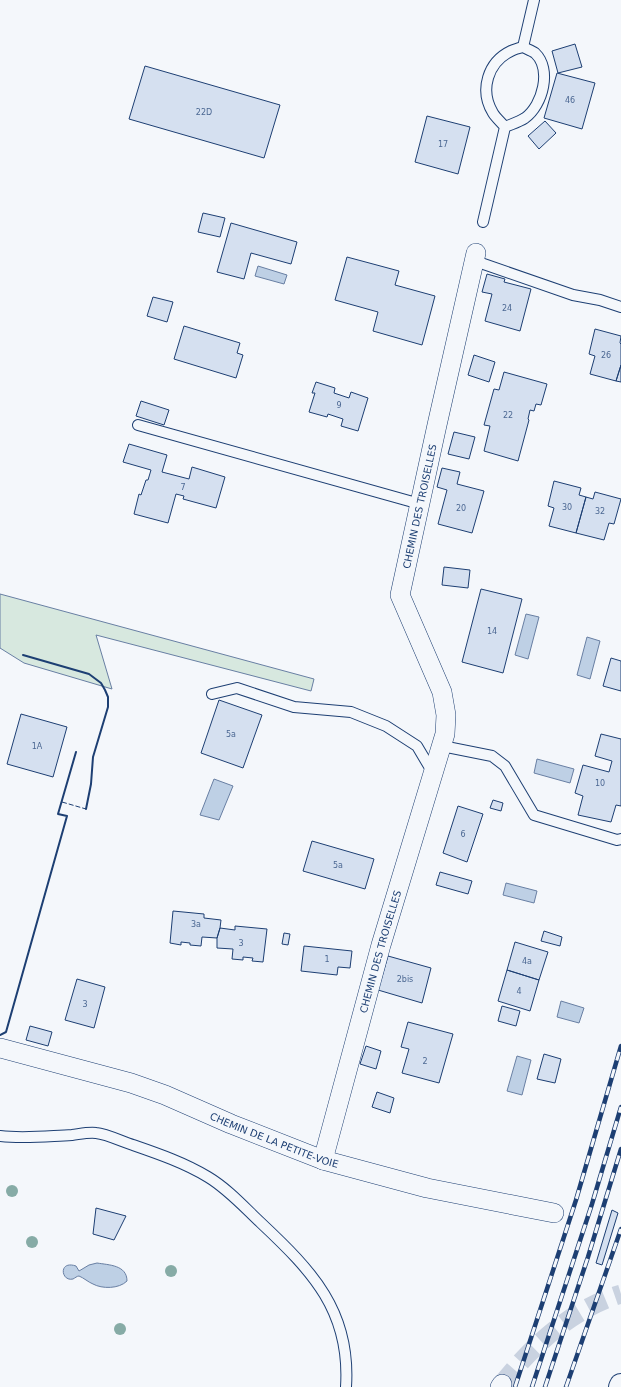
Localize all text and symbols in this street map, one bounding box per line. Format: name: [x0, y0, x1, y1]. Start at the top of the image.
house number: 46: [565, 96, 575, 105]
house number: 22D: [196, 108, 212, 117]
house number: 17: [438, 140, 448, 149]
house number: 24: [502, 304, 512, 313]
house number: 26: [601, 351, 611, 360]
house number: 9: [336, 401, 342, 410]
house number: 22: [503, 411, 513, 420]
street label: CHEMIN DES TROISELLES: [400, 443, 438, 570]
house number: 7: [180, 483, 186, 492]
house number: 30: [562, 503, 572, 512]
house number: 20: [456, 504, 466, 513]
house number: 32: [595, 507, 605, 516]
house number: 14: [487, 627, 497, 636]
house number: 5a: [226, 730, 236, 739]
house number: 1A: [32, 742, 43, 751]
house number: 10: [595, 779, 605, 788]
house number: 6: [460, 830, 466, 839]
house number: 5a: [333, 861, 343, 870]
street label: CHEMIN DES TROISELLES: [357, 889, 403, 1014]
house number: 3a: [191, 920, 201, 929]
house number: 3: [238, 939, 244, 948]
house number: 1: [324, 955, 330, 964]
house number: 4a: [522, 957, 532, 966]
house number: 2bis: [397, 975, 413, 984]
house number: 4: [516, 987, 522, 996]
house number: 3: [82, 1000, 88, 1009]
house number: 2: [422, 1057, 428, 1066]
street label: CHEMIN DE LA PETITE-VOIE: [208, 1110, 340, 1169]

